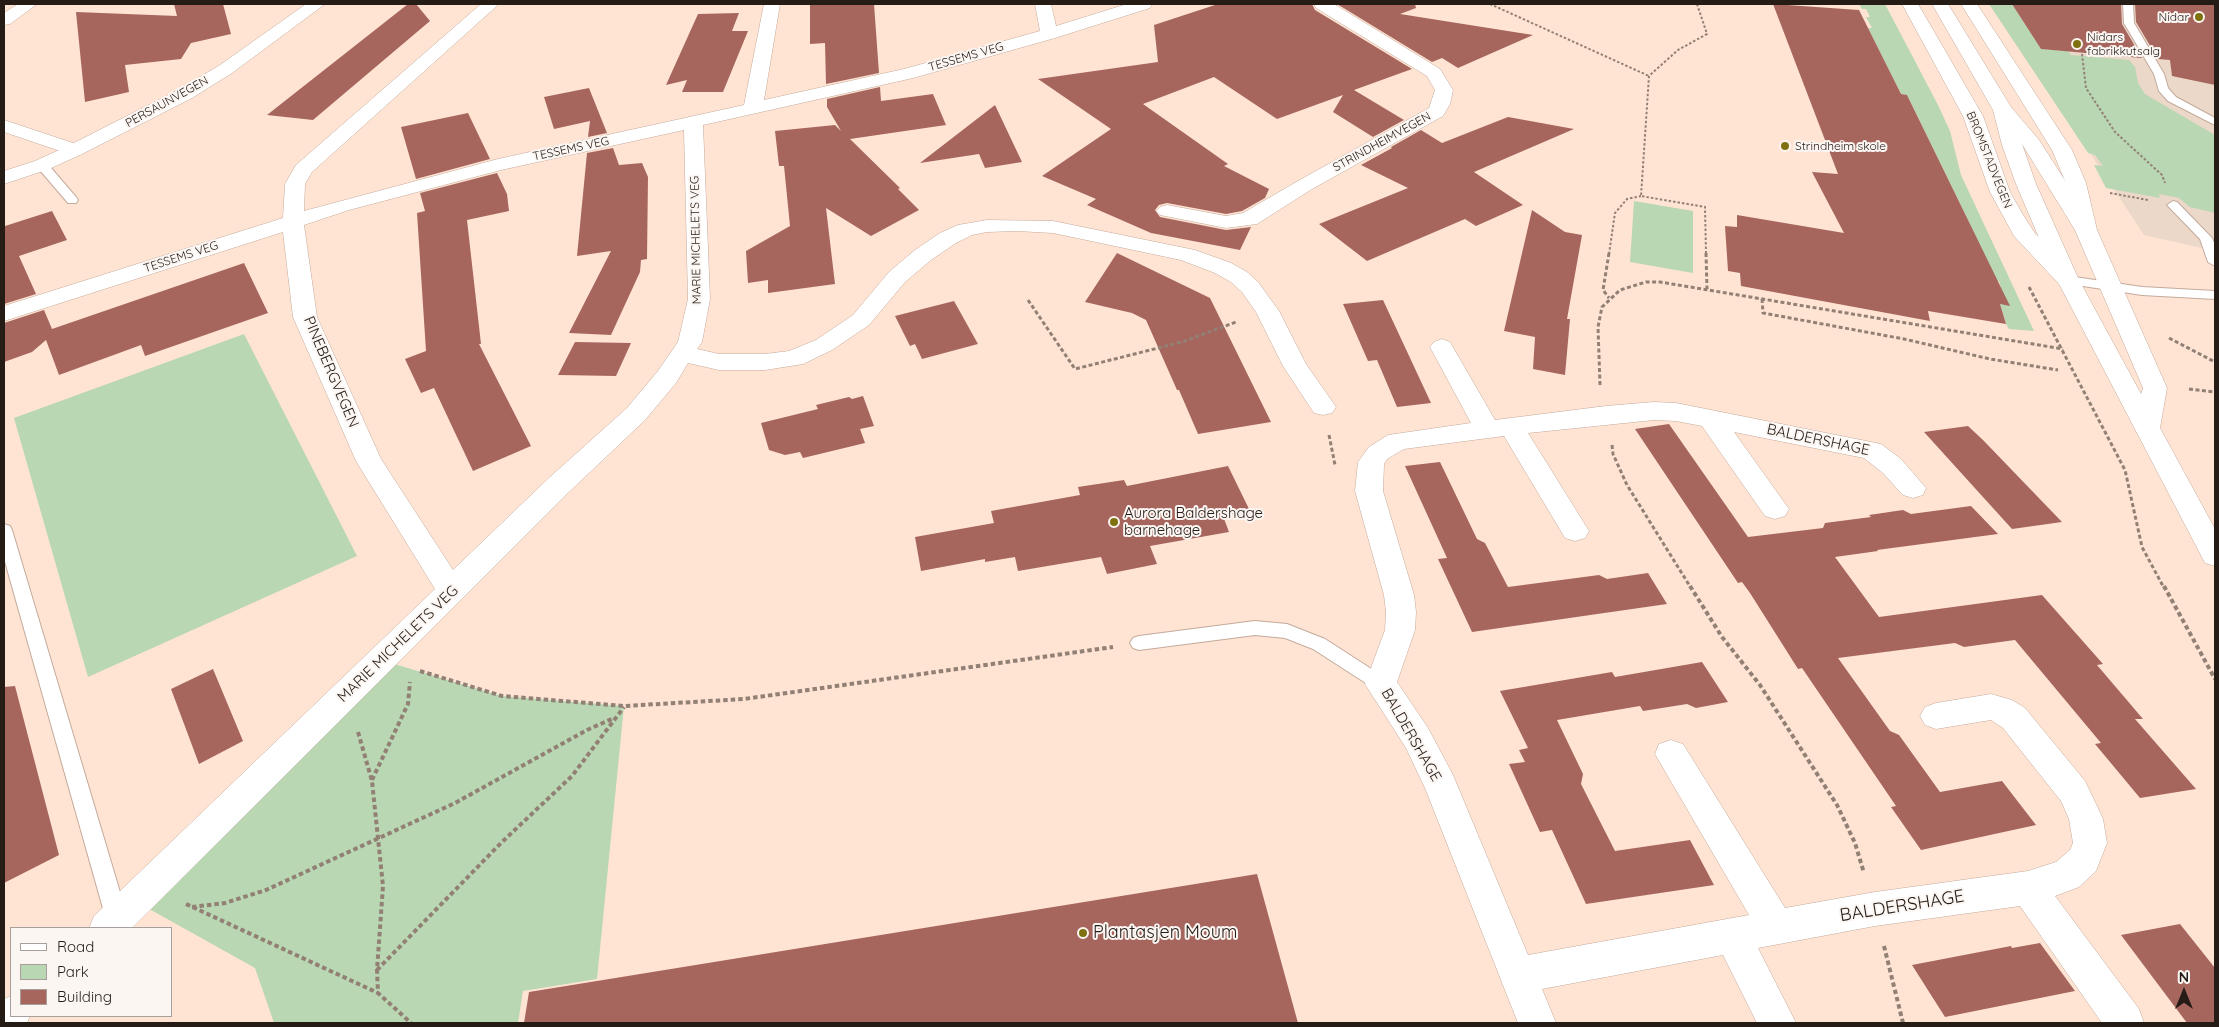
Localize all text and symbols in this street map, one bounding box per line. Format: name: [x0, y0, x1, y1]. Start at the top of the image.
place label: Nidar: [2159, 10, 2189, 24]
marker: Nidar: [2193, 11, 2205, 23]
place label: Nidars fabrikkutsalg: [2087, 30, 2160, 58]
marker: Nidars fabrikkutsalg: [2071, 38, 2083, 50]
street label: TESSEMS VEG: [927, 39, 1005, 75]
street label: PERSAUNVEGEN: [123, 73, 211, 131]
street label: STRINDHEIMVEGEN: [1331, 109, 1433, 175]
street label: BROMSTADVEGEN: [1963, 109, 2015, 211]
street label: TESSEMS VEG: [532, 134, 610, 164]
place label: Strindheim skole: [1795, 139, 1886, 153]
marker: Strindheim skole: [1779, 140, 1791, 152]
street label: MARIE MICHELETS VEG: [688, 176, 704, 304]
street label: TESSEMS VEG: [142, 238, 220, 276]
street label: PINEBERGVEGEN: [299, 314, 363, 430]
street label: BALDERSHAGE: [1765, 420, 1871, 460]
place label: Aurora Baldershage barnehage: [1124, 504, 1263, 539]
marker: Aurora Baldershage barnehage: [1108, 516, 1120, 528]
street label: MARIE MICHELETS VEG: [334, 582, 462, 706]
street label: BALDERSHAGE: [1377, 685, 1445, 785]
street label: BALDERSHAGE: [1838, 886, 1966, 926]
place label: Plantasjen Moum: [1093, 922, 1237, 944]
legend: [10, 927, 172, 1017]
marker: Plantasjen Moum: [1077, 927, 1089, 939]
text: Road: [57, 937, 94, 956]
text: Park: [57, 962, 89, 981]
north arrow: [2159, 967, 2209, 1017]
text: N: [2179, 968, 2189, 986]
text: Building: [57, 987, 112, 1006]

